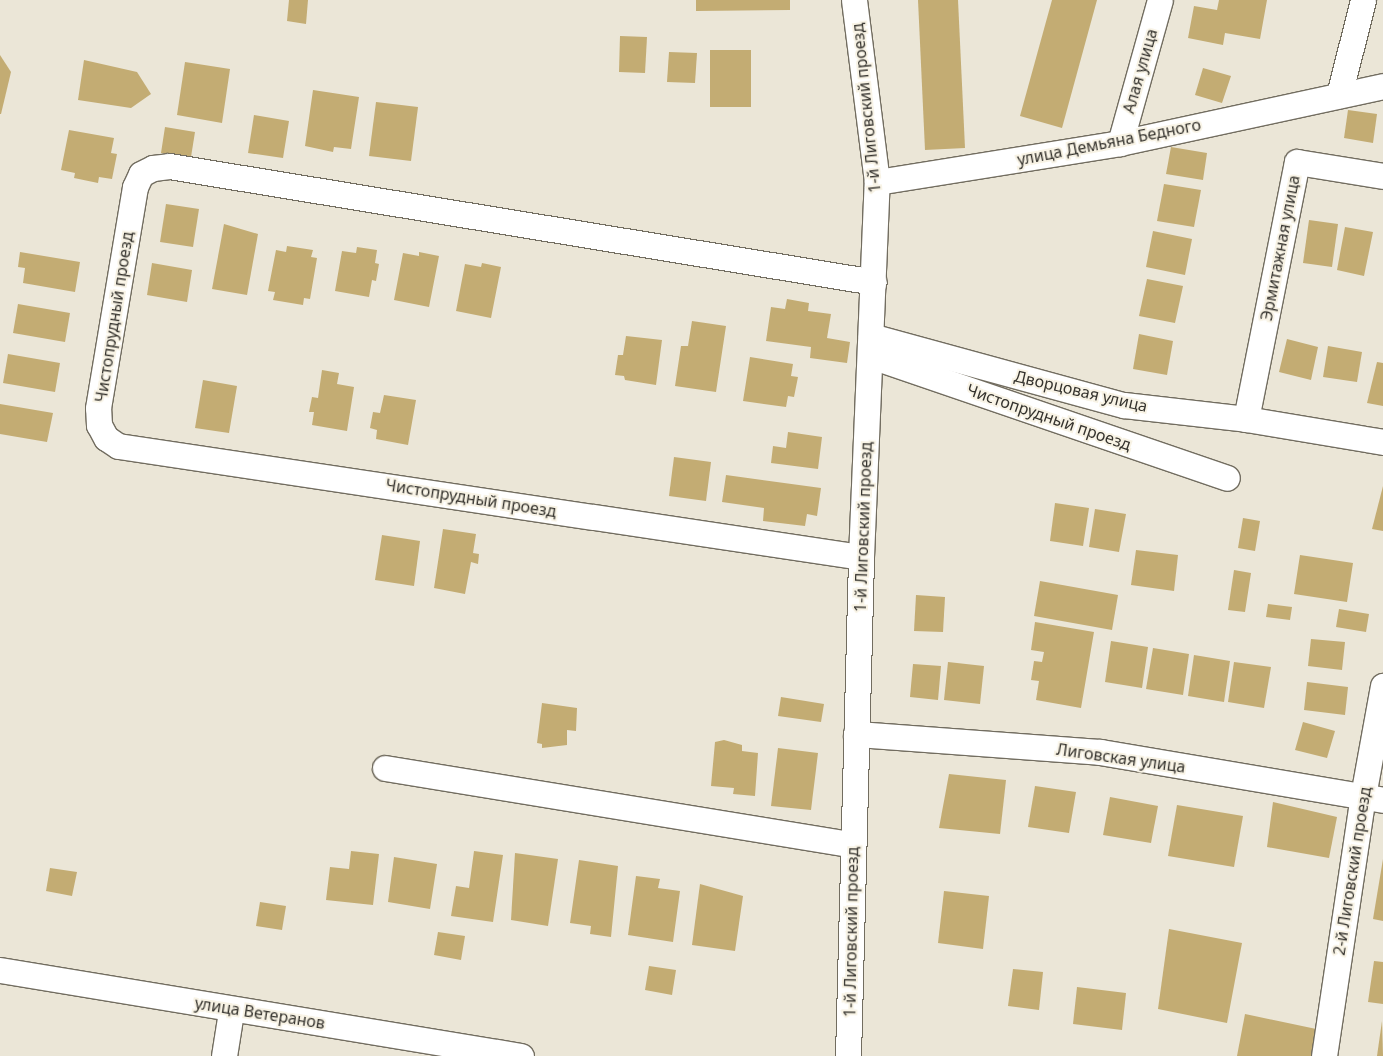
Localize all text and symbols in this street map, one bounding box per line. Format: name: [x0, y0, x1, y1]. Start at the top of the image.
street label: 1-й Лиговский проезд: [848, 22, 884, 194]
street label: Алая улица: [1119, 26, 1161, 116]
street label: улица Демьяна Бедного: [1016, 115, 1202, 169]
street label: Эрмитажная улица: [1256, 174, 1304, 322]
street label: Чистопрудный проезд: [91, 230, 137, 404]
street label: Дворцовая улица: [1013, 366, 1149, 416]
street label: Чистопрудный проезд: [964, 380, 1134, 454]
street label: 1-й Лиговский проезд: [850, 441, 876, 613]
street label: Чистопрудный проезд: [384, 475, 558, 521]
street label: Лиговская улица: [1055, 739, 1187, 777]
street label: 2-й Лиговский проезд: [1329, 785, 1375, 957]
street label: 1-й Лиговский проезд: [840, 847, 862, 1017]
street label: улица Ветеранов: [193, 993, 327, 1033]

